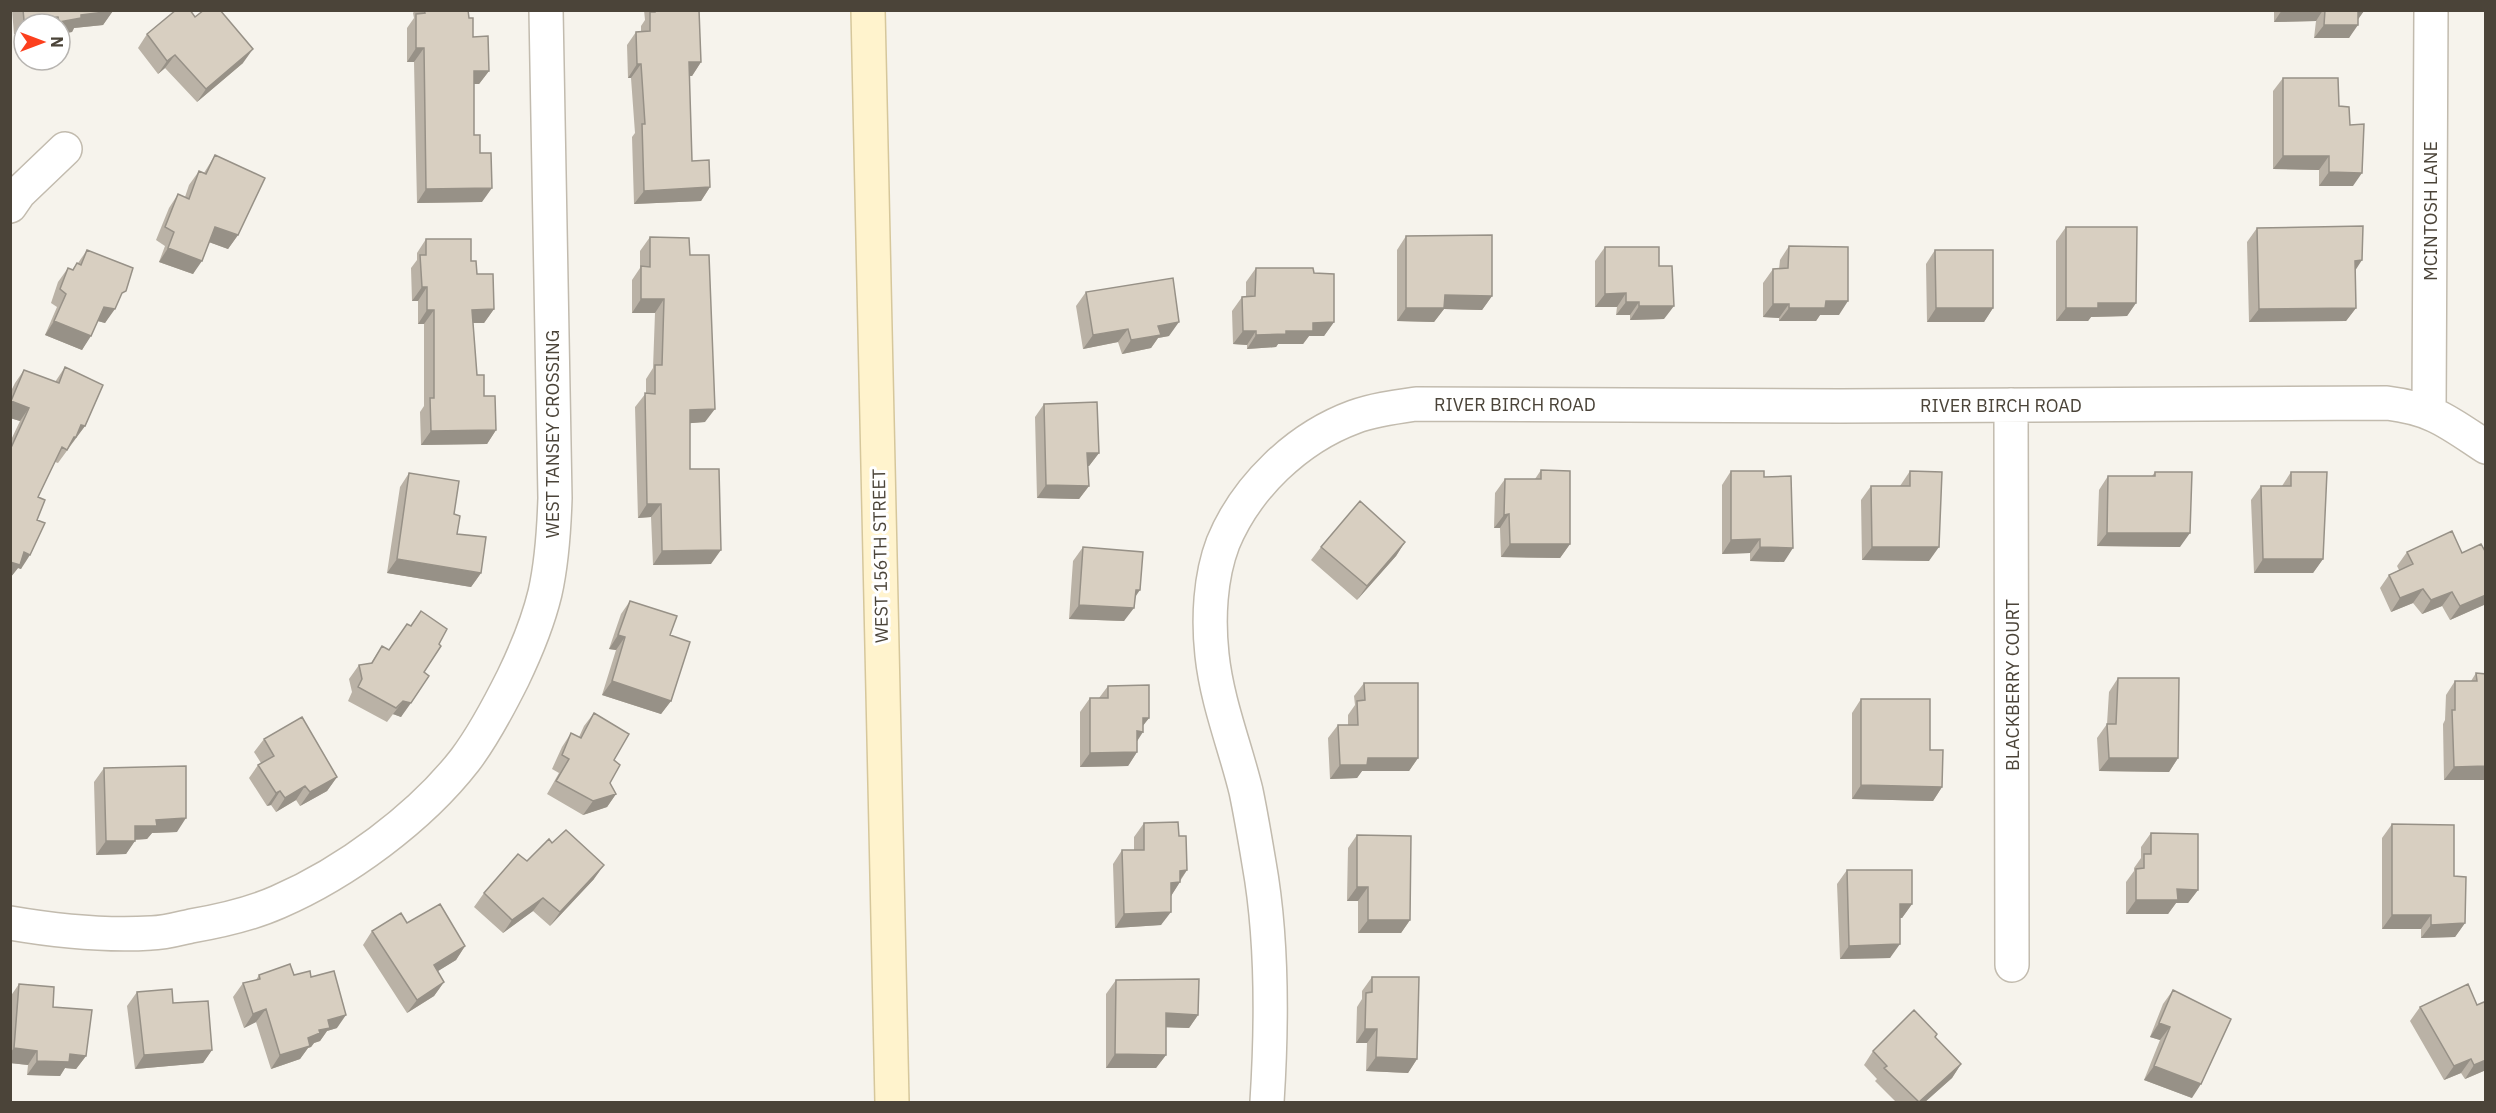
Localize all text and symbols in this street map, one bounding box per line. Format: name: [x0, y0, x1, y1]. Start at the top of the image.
north arrow: [12, 12, 72, 72]
text: N: [47, 36, 67, 48]
street label: MCINTOSH LANE: [2419, 141, 2442, 281]
street label: WEST TANSEY CROSSING: [541, 330, 564, 538]
street label: RIVER BIRCH ROAD: [1434, 393, 1596, 416]
street label: RIVER BIRCH ROAD: [1920, 394, 2082, 417]
street label: WEST 156TH STREET: [867, 469, 893, 643]
street label: BLACKBERRY COURT: [2001, 599, 2024, 771]

